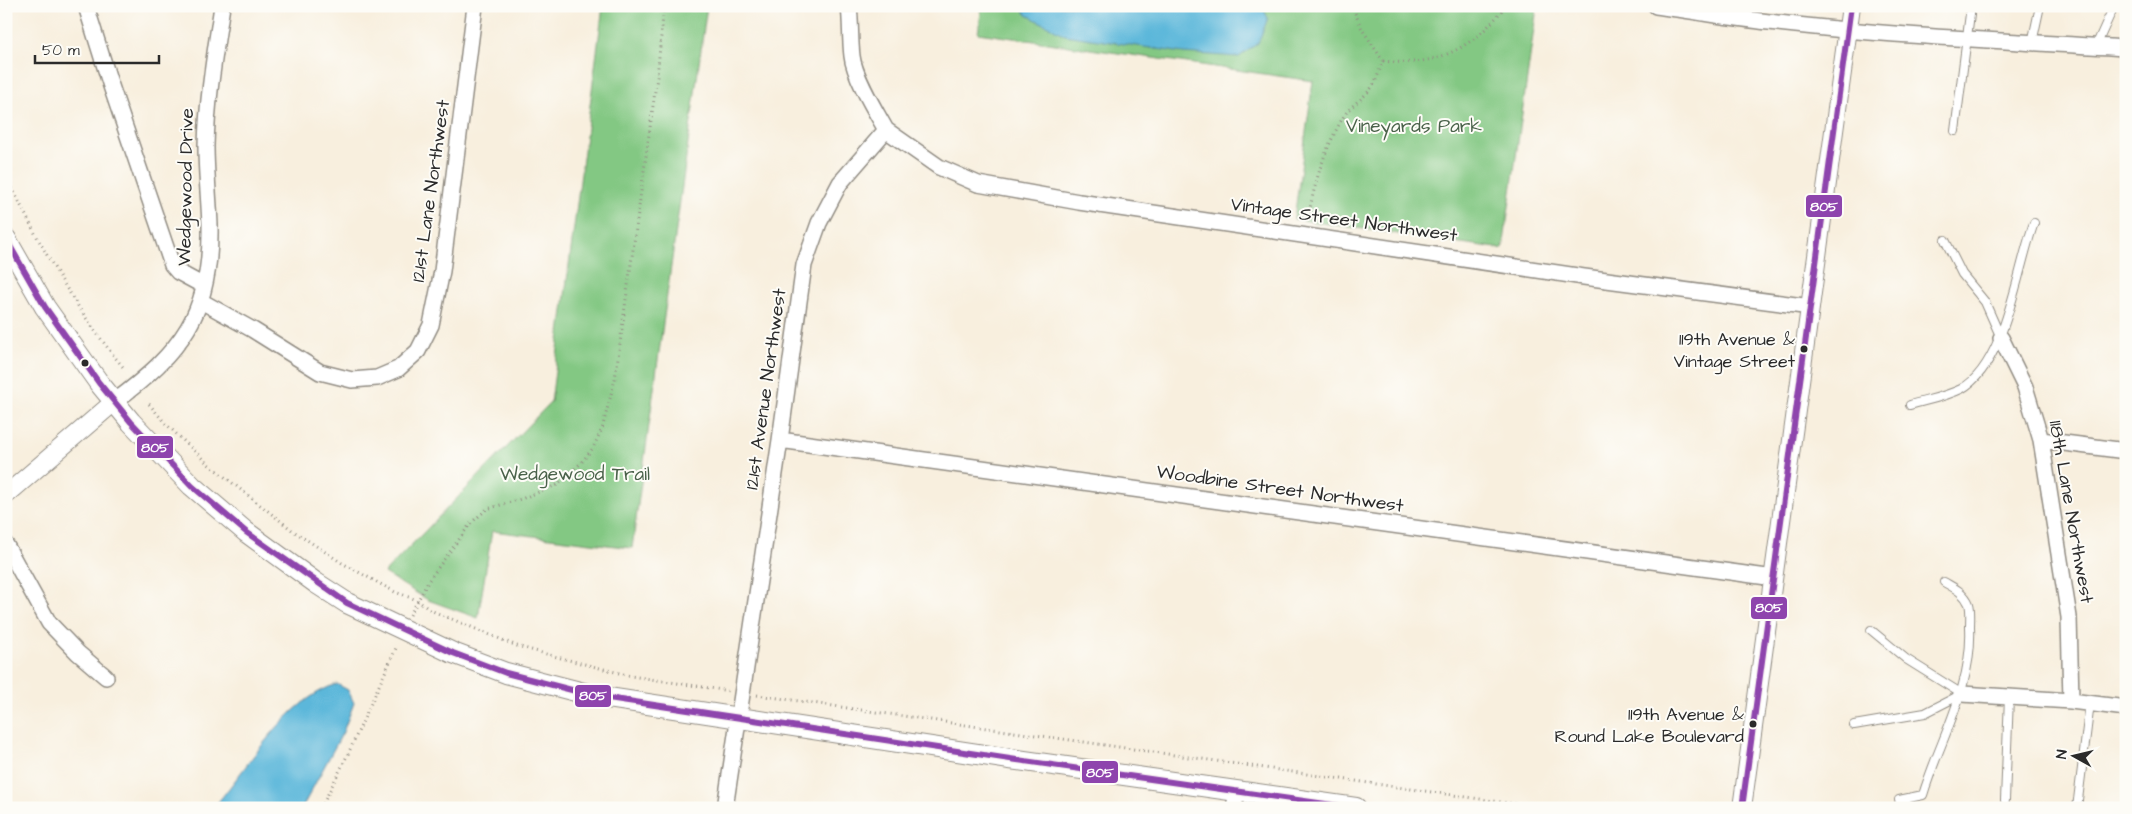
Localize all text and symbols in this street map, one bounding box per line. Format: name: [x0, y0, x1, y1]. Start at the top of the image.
scale bar: [35, 32, 159, 64]
text: 50 m: [42, 40, 80, 61]
street label: 121st Lane Northwest: [405, 98, 457, 284]
street label: Wedgewood Drive: [171, 108, 202, 266]
park label: Vineyards Park: [1346, 113, 1482, 141]
street label: Vintage Street Northwest: [1229, 191, 1459, 250]
line badge: 805: [1805, 194, 1843, 218]
text: 805: [1810, 197, 1839, 217]
street label: 121st Avenue Northwest: [739, 286, 794, 491]
place label: 119th Avenue & Vintage Street: [1674, 327, 1796, 375]
marker: 119th Avenue & Vintage Street: [1799, 344, 1809, 354]
unlabelled marker: [80, 358, 90, 368]
street label: 118th Lane Northwest: [2042, 418, 2100, 606]
line badge: 805: [136, 435, 174, 459]
text: 805: [141, 438, 170, 458]
street label: Woodbine Street Northwest: [1155, 458, 1406, 520]
park label: Wedgewood Trail: [500, 461, 650, 489]
line badge: 805: [1750, 596, 1788, 620]
text: 805: [1755, 598, 1784, 618]
line badge: 805: [574, 684, 612, 708]
text: 805: [579, 686, 608, 706]
place label: 119th Avenue & Round Lake Boulevard: [1555, 702, 1744, 749]
marker: 119th Avenue & Round Lake Boulevard: [1748, 719, 1758, 729]
north arrow: [2050, 732, 2100, 782]
text: N: [2052, 748, 2073, 760]
line badge: 805: [1081, 760, 1119, 784]
text: 805: [1086, 763, 1115, 783]

